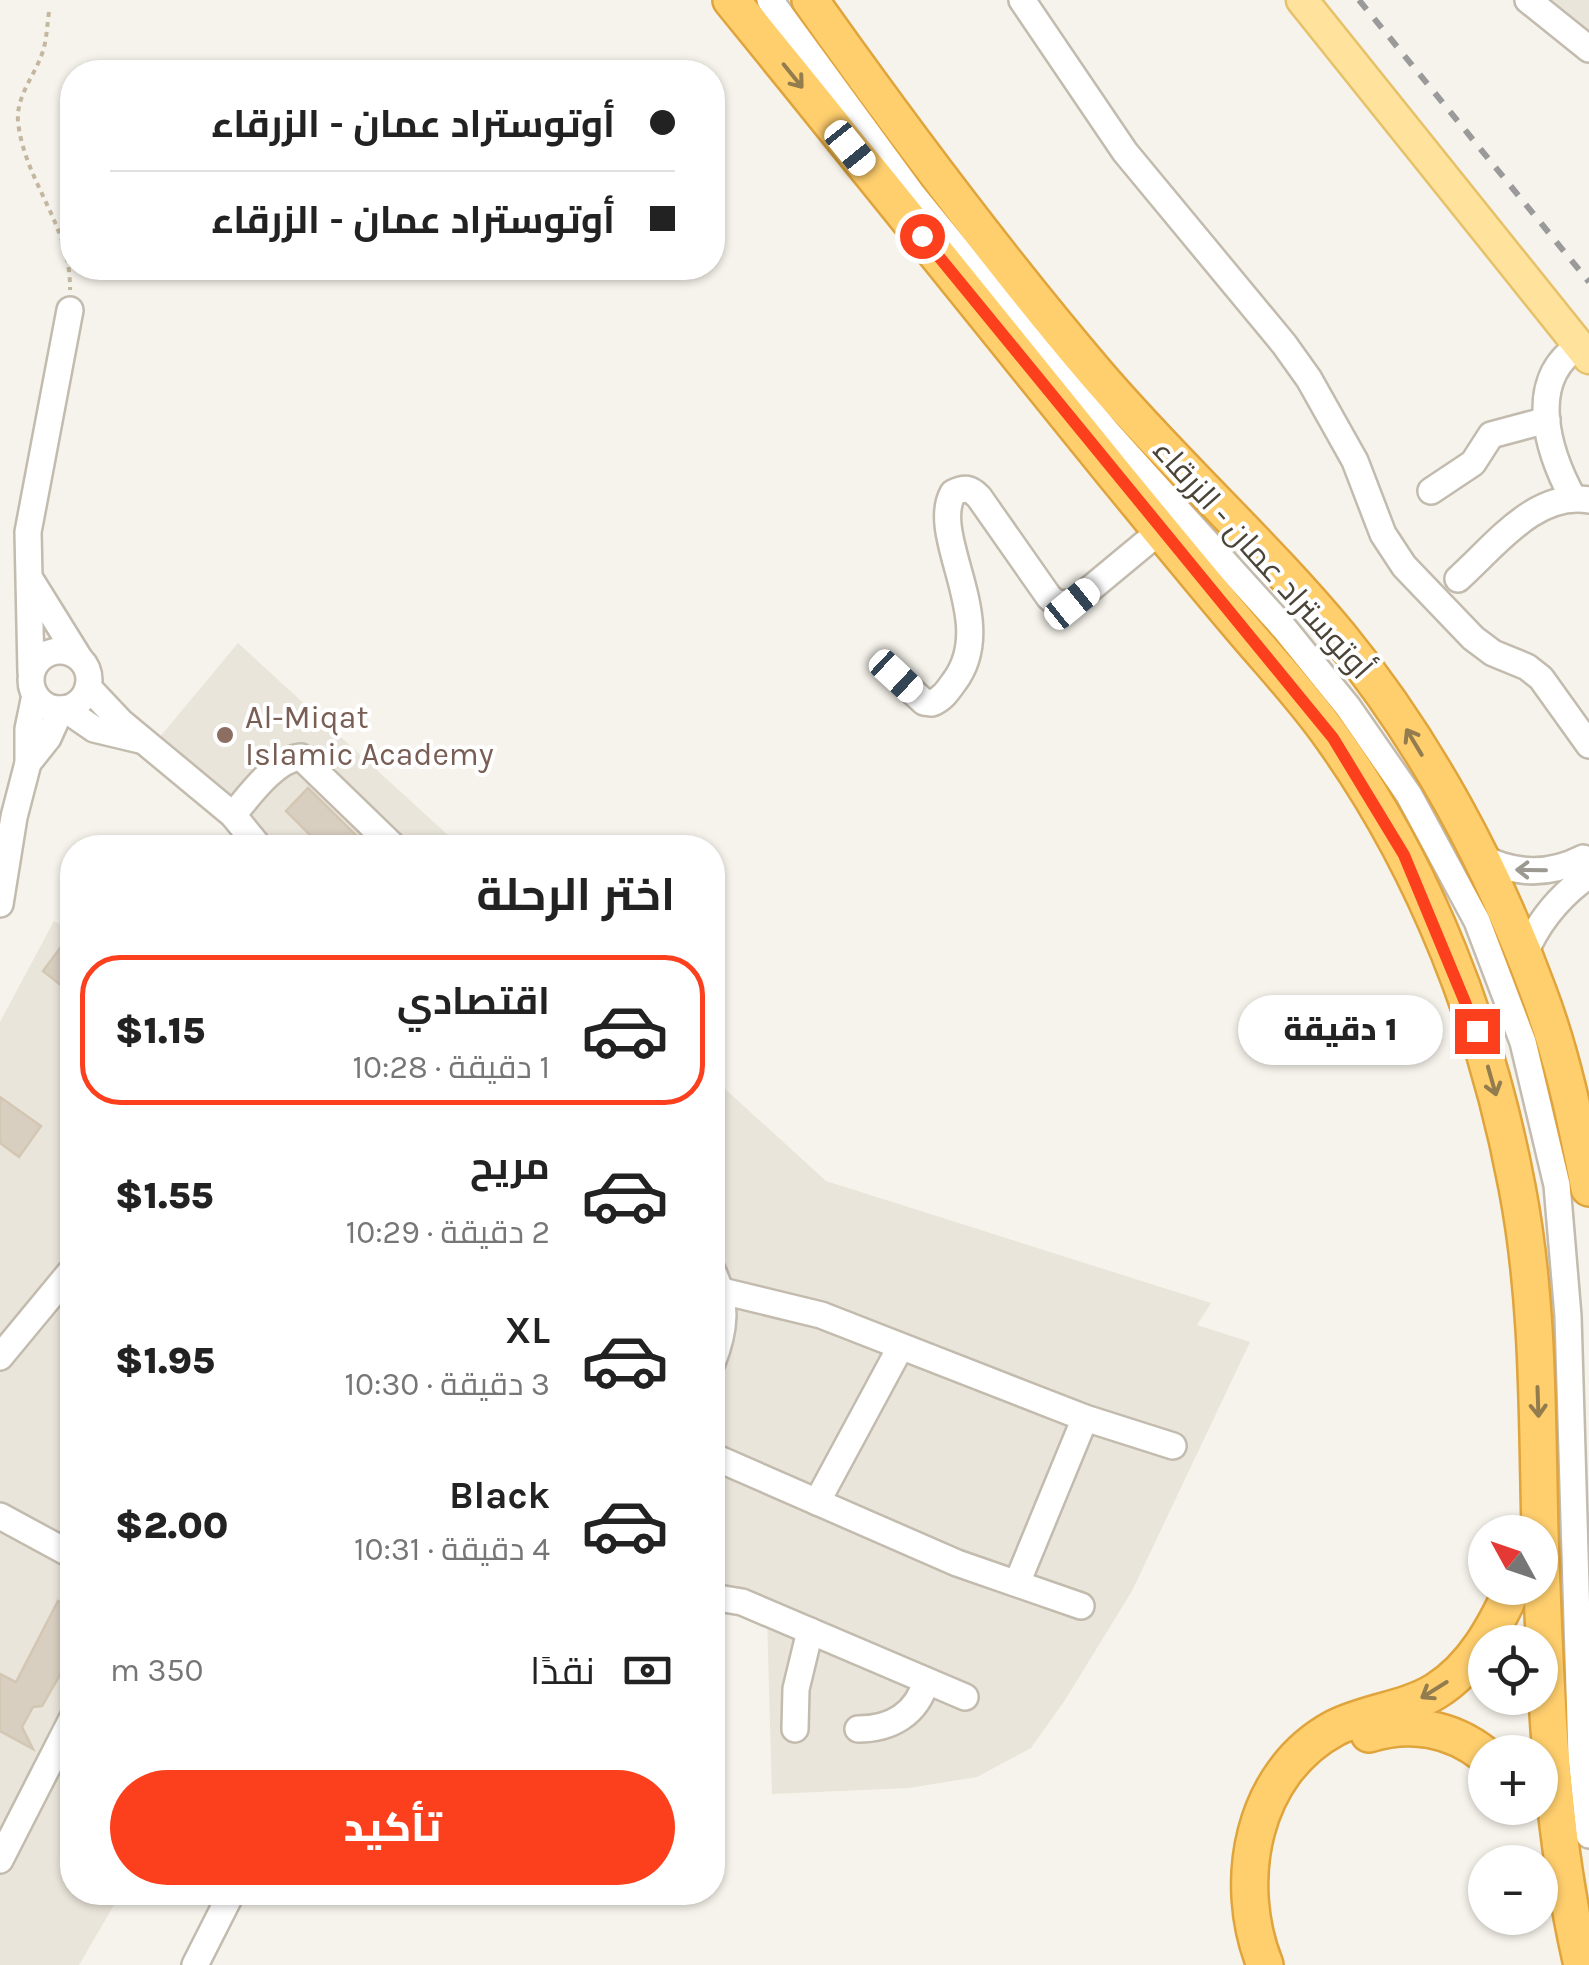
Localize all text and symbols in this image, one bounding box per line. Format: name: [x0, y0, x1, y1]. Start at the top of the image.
one-way arrow: [782, 62, 804, 88]
text: أوتوستراد عمان - الزرقاء: [211, 102, 615, 147]
car: [819, 115, 881, 181]
text: أوتوستراد عمان - الزرقاء: [211, 198, 615, 243]
route start: [900, 214, 945, 259]
street label: أوتوستراد عمان - الزرقاء: [1145, 431, 1381, 687]
car: [1039, 573, 1105, 635]
car: [864, 645, 928, 707]
place label: Al-Miqat Islamic Academy: [245, 699, 494, 773]
marker: Al-Miqat Islamic Academy: [214, 724, 236, 746]
one-way arrow: [1404, 728, 1424, 757]
one-way arrow: [1515, 860, 1548, 880]
text: اختر الرحلة: [477, 869, 675, 921]
text: اقتصادي: [397, 979, 550, 1024]
icon: car: [580, 985, 670, 1075]
callout: 1 دقيقة: [1237, 996, 1442, 1066]
text: $1.15: [115, 1008, 205, 1053]
route end: [1455, 1009, 1500, 1054]
text: 1 دقيقة: [1284, 1011, 1397, 1048]
text: 1 دقيقة · 10:28: [353, 1049, 550, 1086]
one-way arrow: [1484, 1065, 1503, 1097]
text: مريح: [470, 1144, 550, 1189]
icon: car: [580, 1150, 670, 1240]
text: $1.55: [115, 1173, 213, 1218]
text: 2 دقيقة · 10:29: [346, 1214, 550, 1251]
text: XL: [505, 1308, 550, 1353]
icon: car: [580, 1315, 670, 1405]
text: $1.95: [115, 1338, 215, 1383]
text: 3 دقيقة · 10:30: [345, 1366, 550, 1403]
one-way arrow: [1529, 1386, 1548, 1418]
text: Black: [449, 1473, 550, 1518]
icon: car: [580, 1480, 670, 1570]
text: $2.00: [115, 1503, 228, 1548]
north arrow: [1468, 1515, 1558, 1605]
map controls: [1468, 1515, 1558, 1935]
text: 4 دقيقة · 10:31: [354, 1531, 550, 1568]
button: locate: [1468, 1625, 1558, 1715]
icon: cash: [620, 1643, 675, 1698]
text: نقدًا: [530, 1649, 595, 1694]
text: 350 m: [110, 1652, 204, 1689]
one-way arrow: [1420, 1680, 1448, 1701]
button: +: [1468, 1735, 1558, 1825]
button: تأكيد: [110, 1770, 675, 1885]
button: −: [1468, 1845, 1558, 1935]

